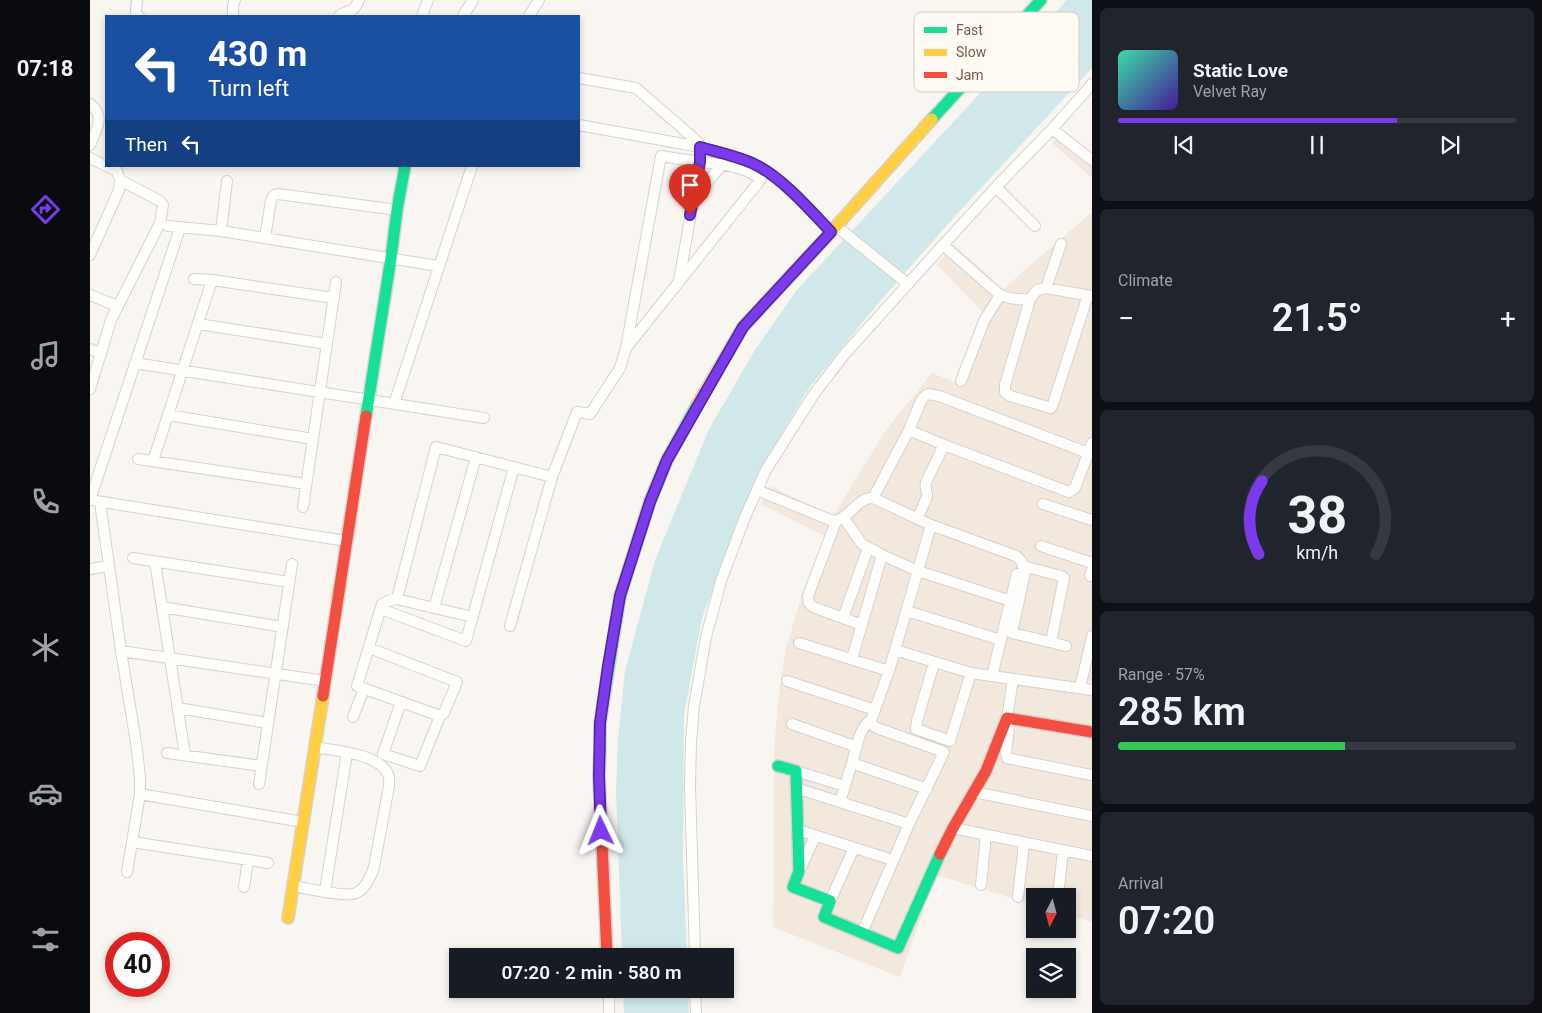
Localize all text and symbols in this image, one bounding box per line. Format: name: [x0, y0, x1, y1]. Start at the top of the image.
legend: [914, 12, 1079, 92]
text: Fast: [956, 22, 983, 38]
text: 430 m: [208, 34, 307, 75]
icon: left: [125, 35, 190, 100]
text: Slow: [956, 44, 987, 60]
text: 07:18: [17, 56, 73, 81]
text: Static Love: [1193, 59, 1288, 82]
text: Jam: [956, 67, 984, 83]
text: Turn left: [208, 76, 289, 101]
text: Velvet Ray: [1193, 82, 1267, 101]
icon: left: [177, 130, 205, 158]
icon: previous: [1170, 131, 1198, 159]
icon: pause: [1303, 131, 1331, 159]
icon: next: [1436, 131, 1464, 159]
text: Then: [125, 133, 167, 156]
pin: [669, 164, 711, 215]
icon: arrive: [676, 171, 704, 199]
icon: directions: [28, 192, 63, 227]
text: Climate: [1118, 271, 1173, 290]
text: 21.5°: [1272, 296, 1362, 340]
text: −: [1118, 302, 1134, 335]
text: +: [1500, 302, 1516, 335]
icon: music: [28, 338, 63, 373]
icon: phone: [28, 484, 63, 519]
text: 38: [1287, 485, 1347, 546]
text: km/h: [1296, 542, 1338, 563]
icon: climate: [28, 630, 63, 665]
text: Range · 57%: [1118, 665, 1205, 684]
text: 285 km: [1118, 690, 1246, 734]
icon: car: [28, 776, 63, 811]
position arrow: [574, 804, 626, 856]
text: Arrival: [1118, 874, 1163, 893]
north arrow: [1026, 888, 1076, 938]
map controls: [1026, 888, 1076, 998]
text: 07:20: [1118, 899, 1215, 943]
icon: filters: [28, 922, 63, 957]
speed limit sign: 40: [105, 932, 170, 997]
button: layers: [1026, 948, 1076, 998]
text: 07:20 · 2 min · 580 m: [501, 961, 682, 984]

